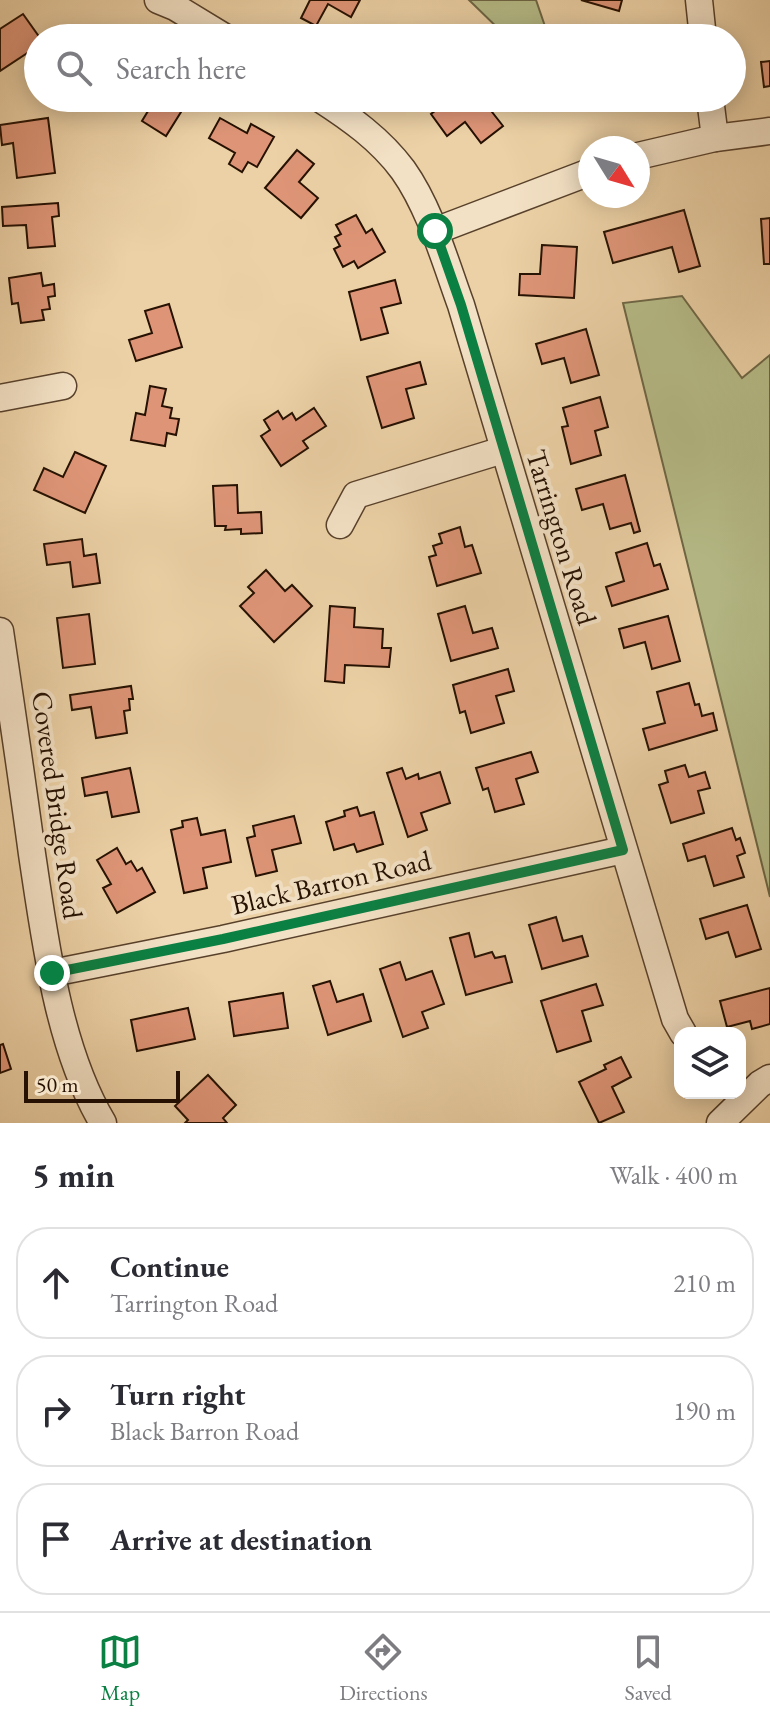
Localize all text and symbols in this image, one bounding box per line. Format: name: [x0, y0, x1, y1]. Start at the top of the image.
search box: [24, 24, 746, 112]
icon: search: [52, 46, 96, 90]
text: Search here: [116, 49, 246, 88]
north arrow: [578, 136, 650, 208]
route start: [417, 213, 453, 249]
street label: Tarrington Road: [518, 445, 606, 630]
street label: Covered Bridge Road: [24, 689, 92, 922]
street label: Black Barron Road: [228, 841, 435, 922]
route end: [34, 955, 70, 991]
map controls: [674, 1027, 746, 1099]
button: layers: [674, 1027, 746, 1099]
scale bar: [24, 1067, 180, 1103]
text: 50 m: [36, 1070, 79, 1099]
text: 5 min: [32, 1153, 115, 1197]
text: Walk · 400 m: [610, 1158, 738, 1192]
text: Continue: [110, 1247, 229, 1286]
icon: ahead: [34, 1261, 78, 1305]
text: 210 m: [673, 1266, 736, 1300]
text: Tarrington Road: [110, 1286, 278, 1320]
text: Turn right: [110, 1375, 246, 1414]
icon: right: [34, 1389, 78, 1433]
text: 190 m: [673, 1394, 736, 1428]
text: Black Barron Road: [110, 1414, 299, 1448]
icon: arrive: [34, 1517, 78, 1561]
text: Arrive at destination: [110, 1520, 372, 1559]
tab: Map: [98, 1630, 142, 1707]
tab: Directions: [339, 1630, 428, 1707]
tab: Saved: [624, 1630, 672, 1707]

